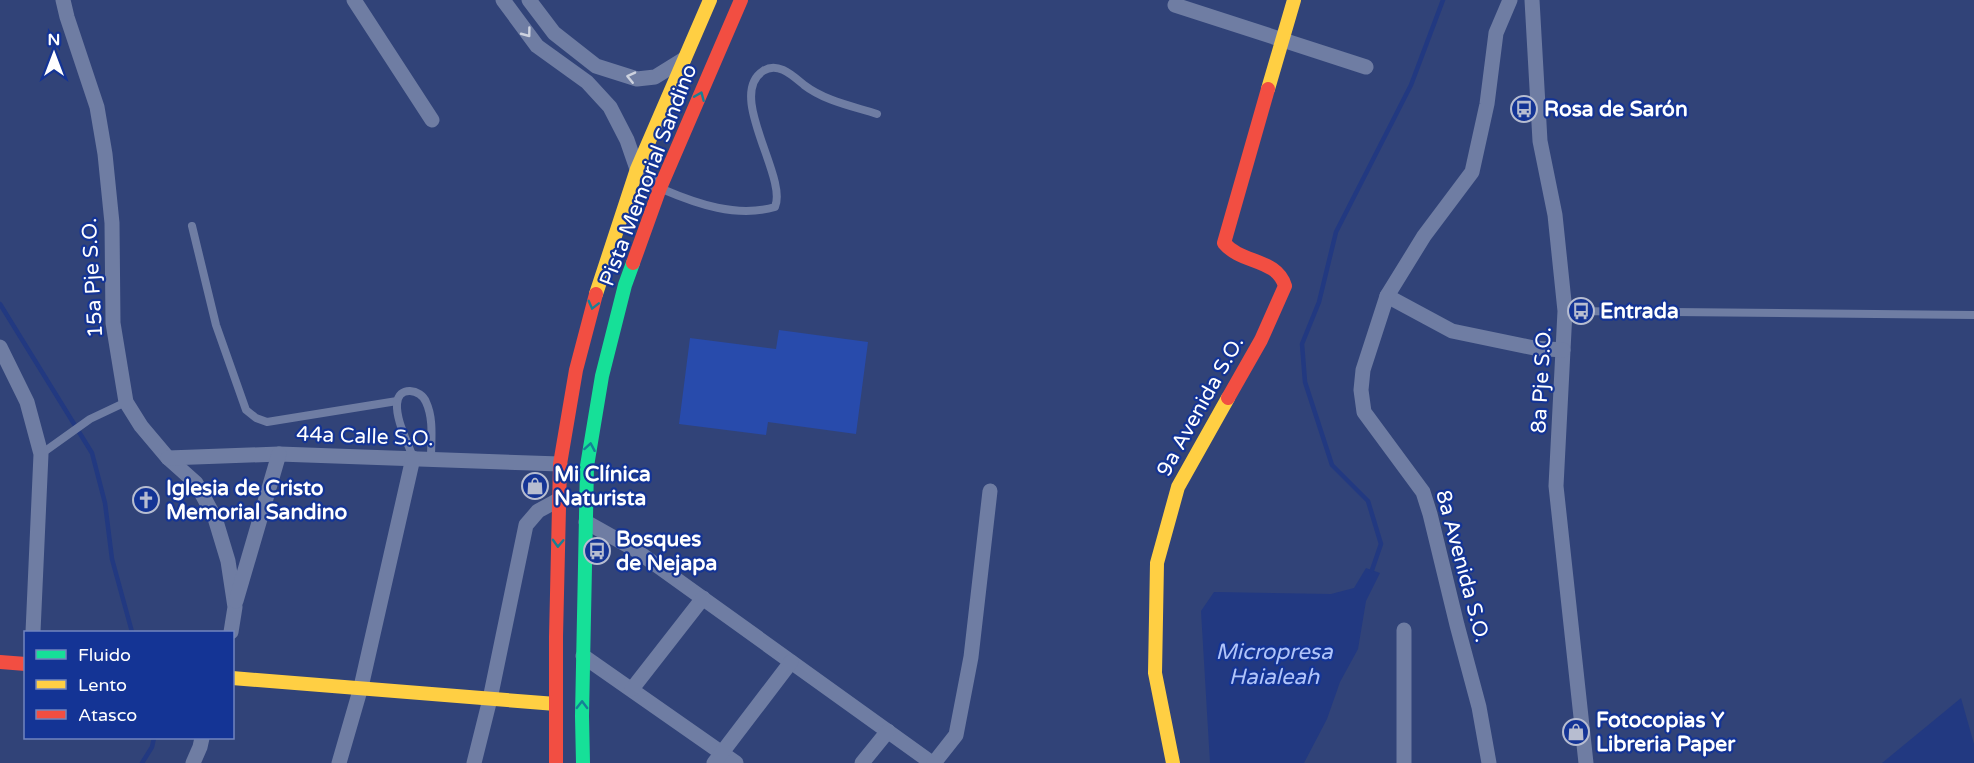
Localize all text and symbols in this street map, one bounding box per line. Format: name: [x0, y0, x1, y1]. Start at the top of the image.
north arrow: [24, 24, 84, 84]
one-way arrow: [519, 26, 530, 37]
text: N: [48, 30, 60, 50]
street label: Pista Memorial Sandino: [595, 61, 702, 290]
one-way arrow: [626, 71, 636, 84]
one-way arrow: [693, 91, 705, 102]
bus stop icon: Rosa de Sarón: [1509, 94, 1539, 124]
place label: Rosa de Sarón: [1544, 97, 1688, 122]
street label: 15a Pje S.O.: [77, 217, 108, 339]
bus stop icon: Entrada: [1566, 296, 1596, 326]
place label: Entrada: [1600, 299, 1679, 324]
one-way arrow: [588, 300, 601, 310]
street label: 8a Pje S.O.: [1526, 326, 1557, 434]
street label: 9a Avenida S.O.: [1152, 332, 1249, 481]
street label: 44a Calle S.O.: [296, 422, 434, 451]
one-way arrow: [583, 442, 596, 452]
place label: Mi Clínica Naturista: [554, 462, 651, 511]
shop icon: Mi Clínica Naturista: [520, 471, 550, 501]
place label: Iglesia de Cristo Memorial Sandino: [166, 476, 347, 525]
church icon: Iglesia de Cristo Memorial Sandino: [131, 485, 161, 515]
street label: 8a Avenida S.O.: [1430, 487, 1495, 645]
place label: Bosques de Nejapa: [616, 527, 717, 576]
bus stop icon: Bosques de Nejapa: [582, 536, 612, 566]
one-way arrow: [552, 539, 565, 548]
legend: [24, 631, 234, 739]
water label: Micropresa Haialeah: [1215, 639, 1333, 690]
text: Fluido: [78, 644, 131, 666]
text: Lento: [78, 674, 127, 696]
one-way arrow: [576, 700, 588, 709]
text: Atasco: [78, 704, 137, 726]
place label: Fotocopias Y Libreria Paper: [1596, 708, 1736, 757]
shop icon: Fotocopias Y Libreria Paper: [1561, 717, 1591, 747]

